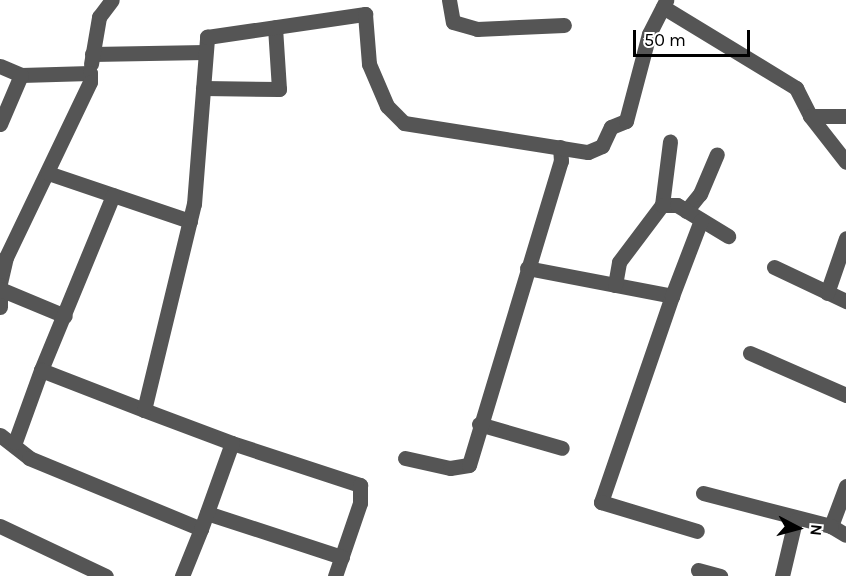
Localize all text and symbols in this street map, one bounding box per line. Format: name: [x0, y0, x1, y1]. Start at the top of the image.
scale bar: [636, 18, 753, 56]
text: 50 m: [644, 29, 686, 51]
north arrow: [768, 498, 828, 558]
text: N: [806, 523, 826, 537]

